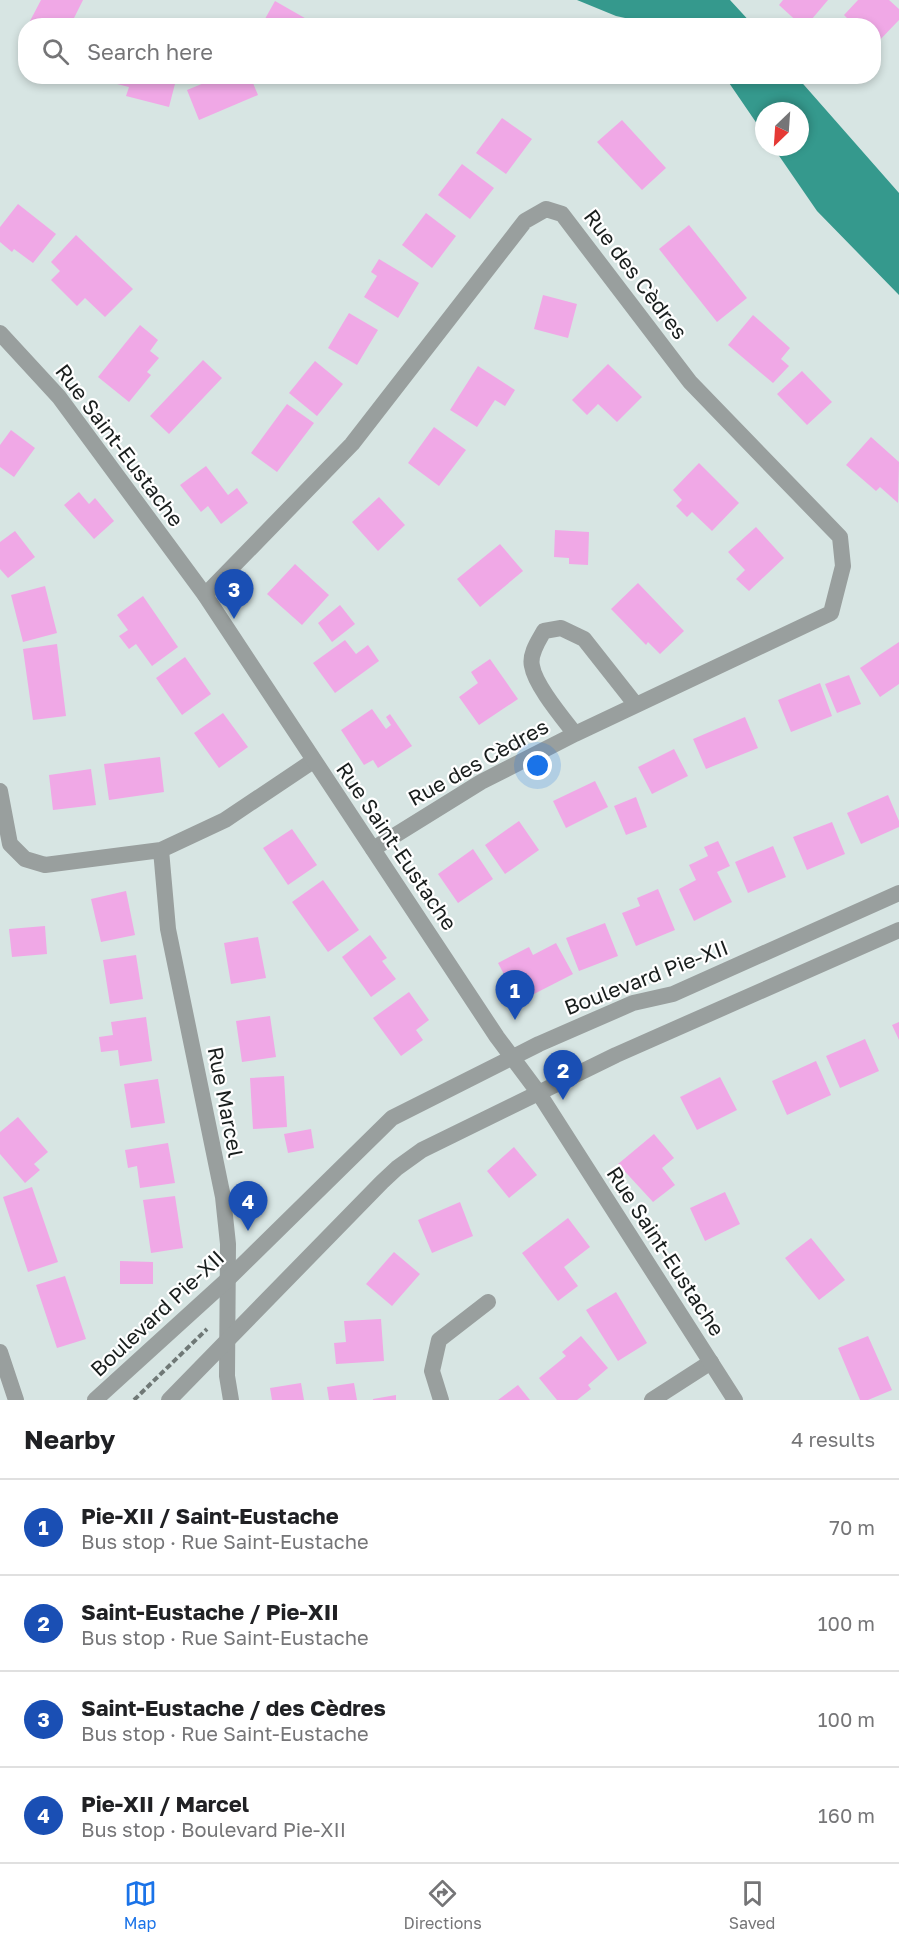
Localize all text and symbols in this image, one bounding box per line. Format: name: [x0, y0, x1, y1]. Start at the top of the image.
search box: [18, 18, 881, 84]
icon: search: [39, 35, 72, 68]
text: Search here: [87, 38, 213, 65]
north arrow: [755, 102, 809, 156]
street label: Rue des Cèdres: [579, 204, 693, 344]
street label: Rue Saint-Eustache: [50, 358, 190, 532]
pin: 3: [214, 570, 254, 619]
street label: Rue des Cèdres: [403, 713, 553, 811]
your location: [523, 751, 552, 780]
street label: Rue Saint-Eustache: [331, 757, 463, 935]
street label: Boulevard Pie-XII: [560, 934, 732, 1020]
pin: 1: [496, 970, 534, 1020]
street label: Rue Marcel: [203, 1044, 249, 1160]
pin: 2: [544, 1050, 582, 1100]
street label: Rue Saint-Eustache: [601, 1161, 731, 1341]
pin: 4: [228, 1182, 268, 1231]
street label: Boulevard Pie-XII: [85, 1244, 229, 1382]
text: Nearby: [24, 1424, 115, 1455]
text: 4 results: [791, 1427, 875, 1451]
text: Pie-XII / Saint-Eustache: [81, 1502, 339, 1529]
text: 1: [38, 1515, 49, 1539]
text: 70 m: [829, 1515, 875, 1539]
text: Bus stop · Rue Saint-Eustache: [81, 1529, 369, 1553]
text: Saint-Eustache / Pie-XII: [81, 1598, 339, 1625]
text: 2: [37, 1611, 50, 1635]
text: 100 m: [818, 1611, 875, 1635]
text: Bus stop · Rue Saint-Eustache: [81, 1625, 369, 1649]
text: Saint-Eustache / des Cèdres: [81, 1694, 386, 1721]
text: 3: [37, 1707, 50, 1731]
text: 100 m: [818, 1707, 875, 1731]
text: Bus stop · Rue Saint-Eustache: [81, 1721, 369, 1745]
text: Pie-XII / Marcel: [81, 1790, 249, 1817]
text: 4: [37, 1803, 50, 1827]
text: 160 m: [818, 1803, 875, 1827]
text: Bus stop · Boulevard Pie-XII: [81, 1817, 346, 1841]
tab: Map: [124, 1877, 157, 1933]
tab: Directions: [404, 1877, 482, 1933]
tab: Saved: [729, 1877, 775, 1933]

